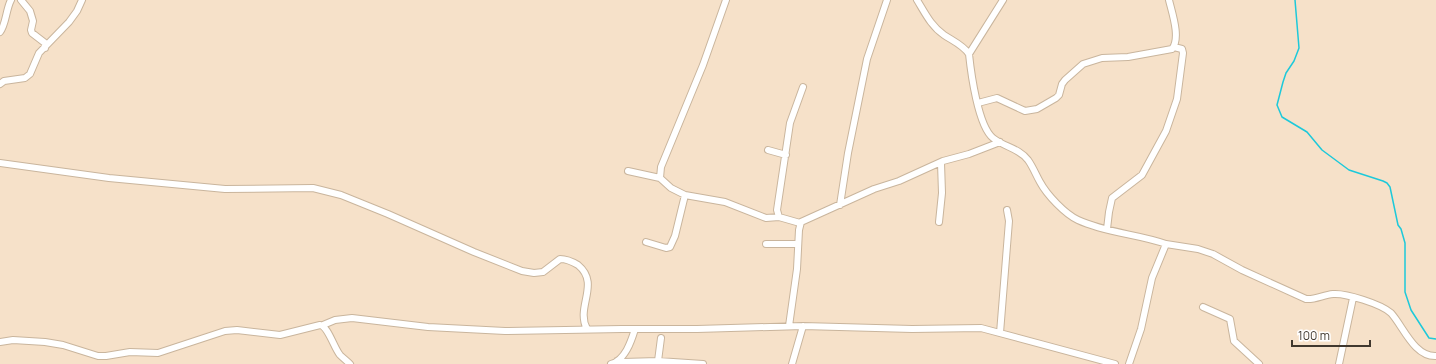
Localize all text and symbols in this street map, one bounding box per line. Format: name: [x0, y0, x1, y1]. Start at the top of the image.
scale bar: [1292, 322, 1370, 348]
text: 100 m: [1298, 327, 1330, 344]

